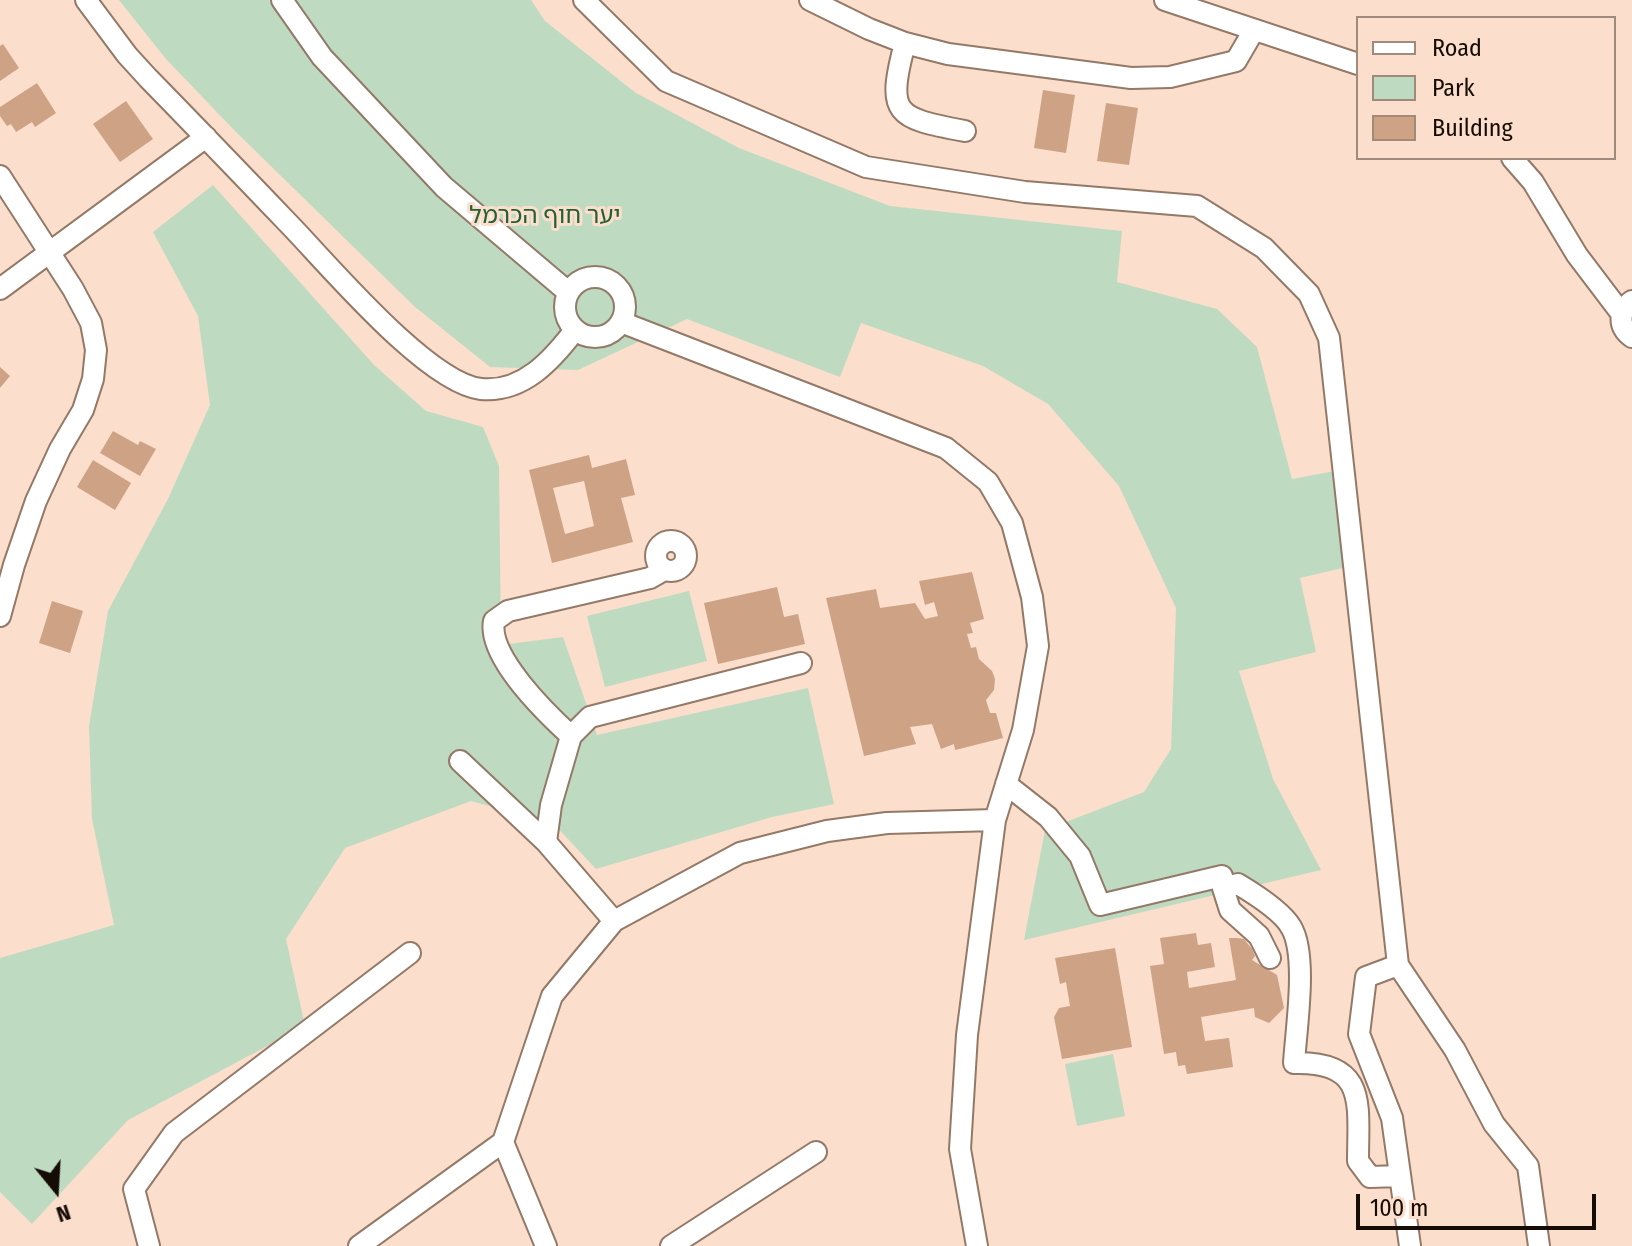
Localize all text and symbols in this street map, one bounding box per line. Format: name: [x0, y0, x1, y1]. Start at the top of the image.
legend: [1356, 16, 1616, 160]
text: Road: [1432, 34, 1482, 62]
text: Park: [1432, 74, 1475, 102]
text: Building: [1432, 114, 1513, 142]
park label: יער חוף הכרמל: [469, 202, 621, 230]
north arrow: [16, 1150, 96, 1230]
scale bar: [1360, 1178, 1600, 1228]
text: 100 m: [1370, 1194, 1428, 1222]
text: N: [53, 1198, 74, 1228]

